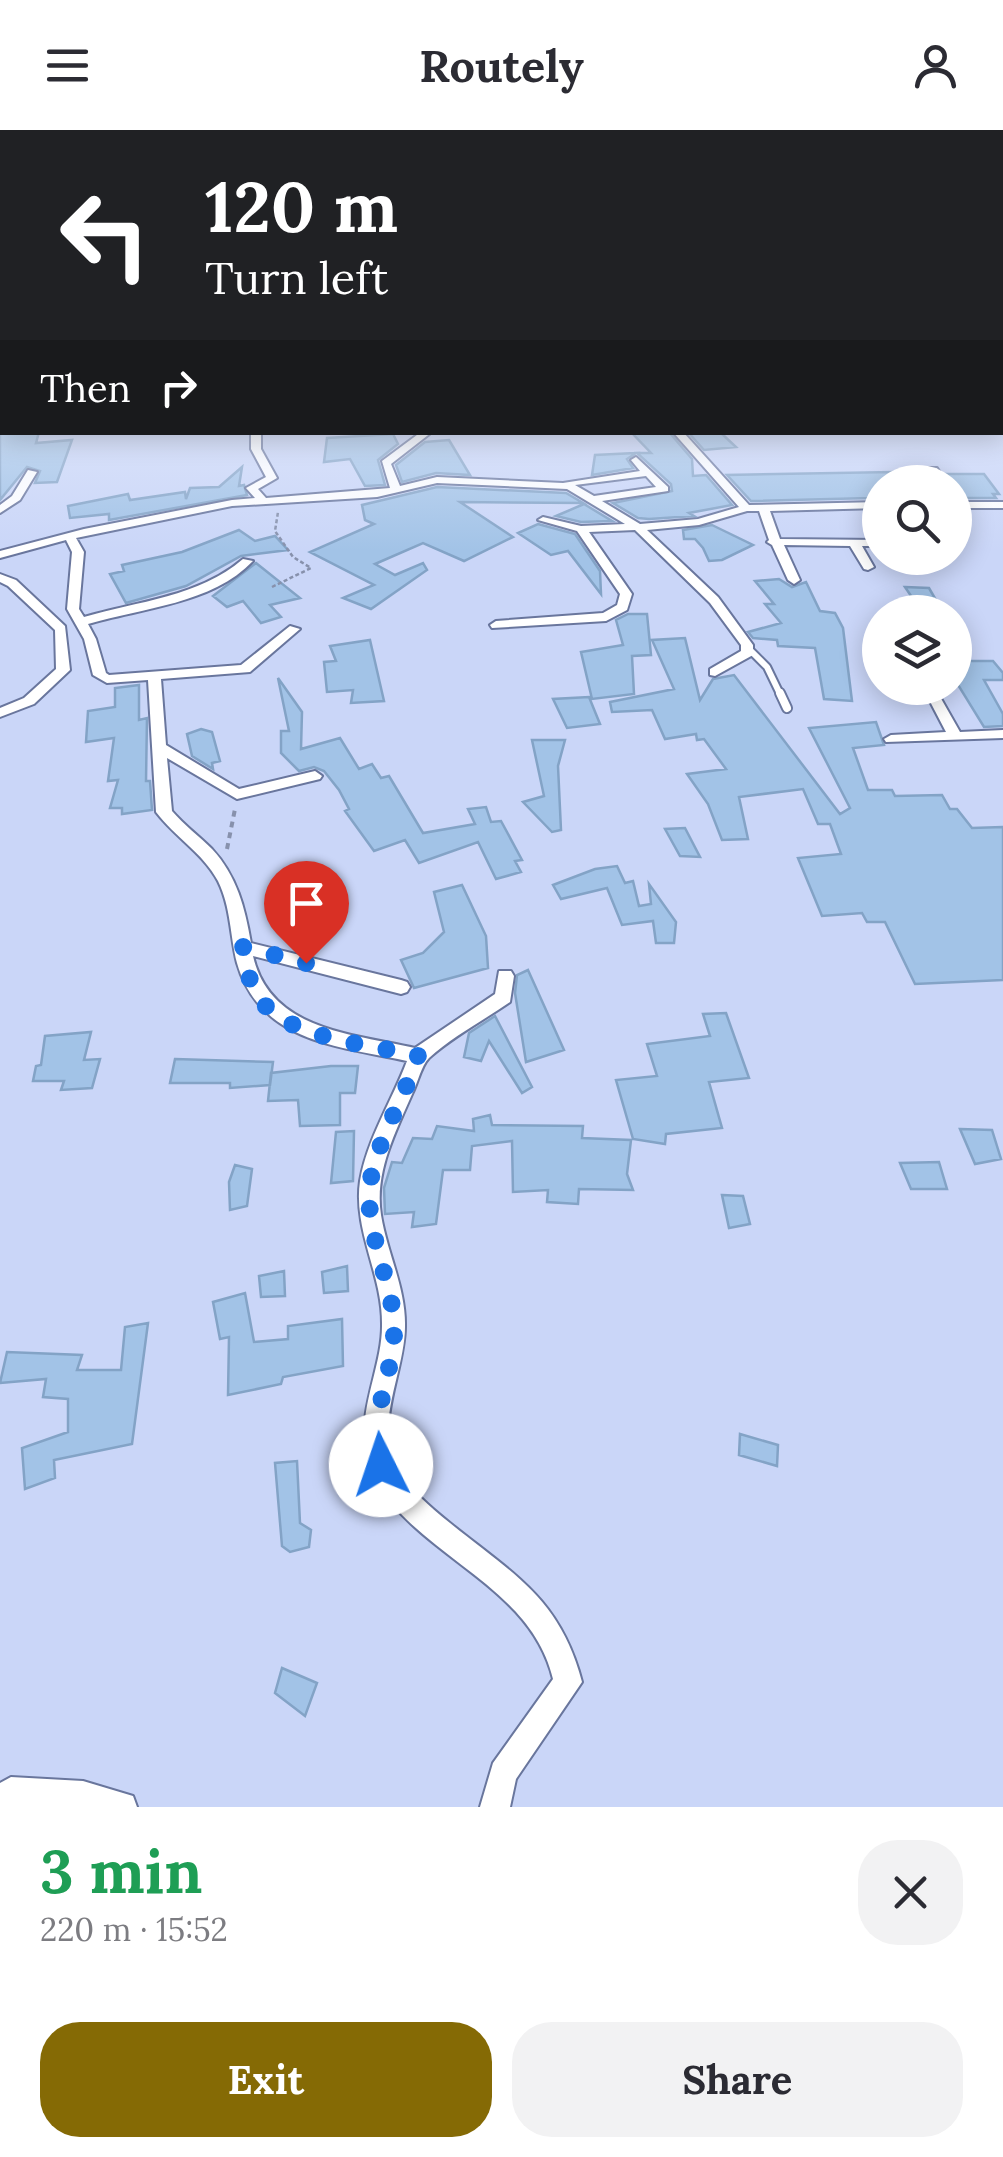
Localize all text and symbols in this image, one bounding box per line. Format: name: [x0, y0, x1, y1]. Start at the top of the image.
text: Routely: [419, 37, 584, 94]
icon: menu: [40, 38, 95, 93]
icon: person: [908, 38, 963, 93]
text: 120 m: [205, 162, 398, 251]
icon: left: [40, 170, 170, 300]
text: Turn left: [205, 249, 388, 306]
icon: right: [151, 360, 206, 415]
text: Then: [40, 364, 131, 412]
map controls: [862, 465, 972, 705]
button: search: [862, 465, 972, 575]
button: layers: [862, 595, 972, 705]
pin: [264, 861, 349, 964]
icon: arrive: [279, 876, 334, 931]
position arrow: [329, 1413, 433, 1517]
text: 3 min: [40, 1833, 202, 1909]
button: close: [858, 1840, 963, 1945]
text: 220 m · 15:52: [40, 1909, 228, 1950]
button: Exit: [40, 2022, 492, 2137]
button: Share: [512, 2022, 963, 2137]

